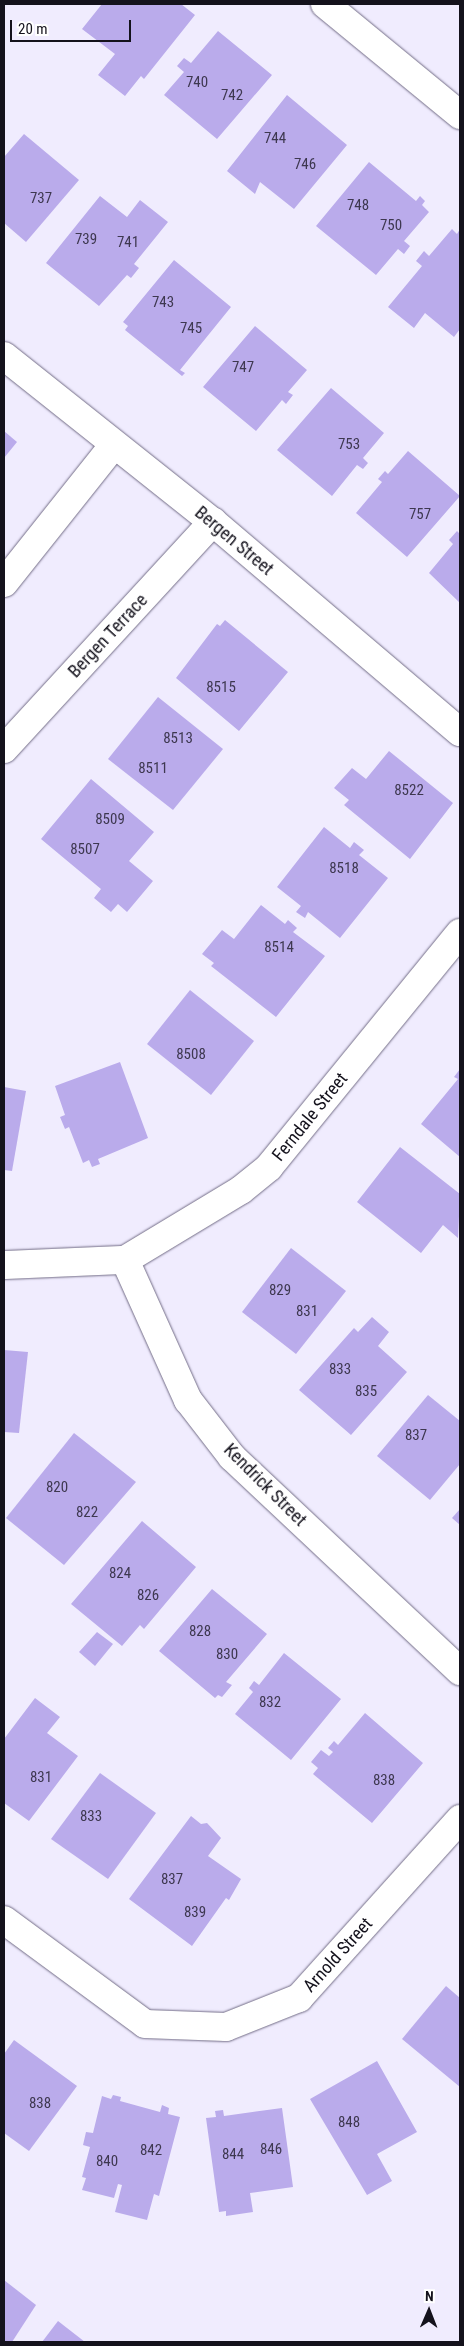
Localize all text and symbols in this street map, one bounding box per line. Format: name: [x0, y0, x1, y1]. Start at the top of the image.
scale bar: [12, 10, 134, 42]
text: 20 m: [18, 20, 48, 38]
house number: 740: [186, 74, 208, 92]
house number: 742: [221, 87, 243, 105]
house number: 744: [264, 130, 286, 148]
house number: 746: [294, 156, 316, 174]
house number: 737: [30, 190, 52, 208]
house number: 748: [347, 197, 369, 215]
house number: 750: [380, 217, 402, 235]
house number: 739: [75, 231, 97, 249]
house number: 741: [117, 234, 139, 252]
house number: 743: [152, 294, 174, 312]
house number: 745: [180, 320, 202, 338]
house number: 747: [232, 359, 254, 377]
house number: 753: [338, 436, 360, 454]
street label: Bergen Street: [190, 502, 278, 580]
house number: 757: [409, 506, 431, 524]
street label: Bergen Terrace: [64, 590, 152, 682]
house number: 8515: [206, 679, 236, 697]
house number: 8513: [163, 730, 193, 748]
house number: 8511: [138, 760, 168, 778]
house number: 8522: [394, 782, 424, 800]
house number: 8509: [95, 811, 125, 829]
house number: 8507: [70, 841, 100, 859]
house number: 8518: [329, 860, 359, 878]
house number: 8514: [264, 939, 294, 957]
house number: 8508: [176, 1046, 206, 1064]
street label: Ferndale Street: [268, 1068, 352, 1166]
house number: 829: [269, 1282, 291, 1300]
house number: 831: [296, 1303, 318, 1321]
house number: 833: [329, 1361, 351, 1379]
house number: 835: [355, 1383, 377, 1401]
house number: 837: [405, 1427, 427, 1445]
street label: Kendrick Street: [219, 1439, 311, 1531]
house number: 820: [46, 1479, 68, 1497]
house number: 822: [76, 1504, 98, 1522]
house number: 824: [109, 1565, 131, 1583]
house number: 826: [137, 1587, 159, 1605]
house number: 828: [189, 1623, 211, 1641]
house number: 830: [216, 1646, 238, 1664]
house number: 832: [259, 1694, 281, 1712]
house number: 831: [30, 1769, 52, 1787]
house number: 838: [373, 1772, 395, 1790]
house number: 833: [80, 1808, 102, 1826]
house number: 837: [161, 1871, 183, 1889]
house number: 839: [184, 1904, 206, 1922]
street label: Arnold Street: [299, 1913, 377, 1997]
house number: 838: [29, 2095, 51, 2113]
house number: 848: [338, 2114, 360, 2132]
house number: 846: [260, 2141, 282, 2159]
house number: 842: [140, 2142, 162, 2160]
house number: 844: [222, 2146, 244, 2164]
house number: 840: [96, 2153, 118, 2171]
north arrow: [404, 2286, 454, 2336]
text: N: [425, 2288, 434, 2304]

